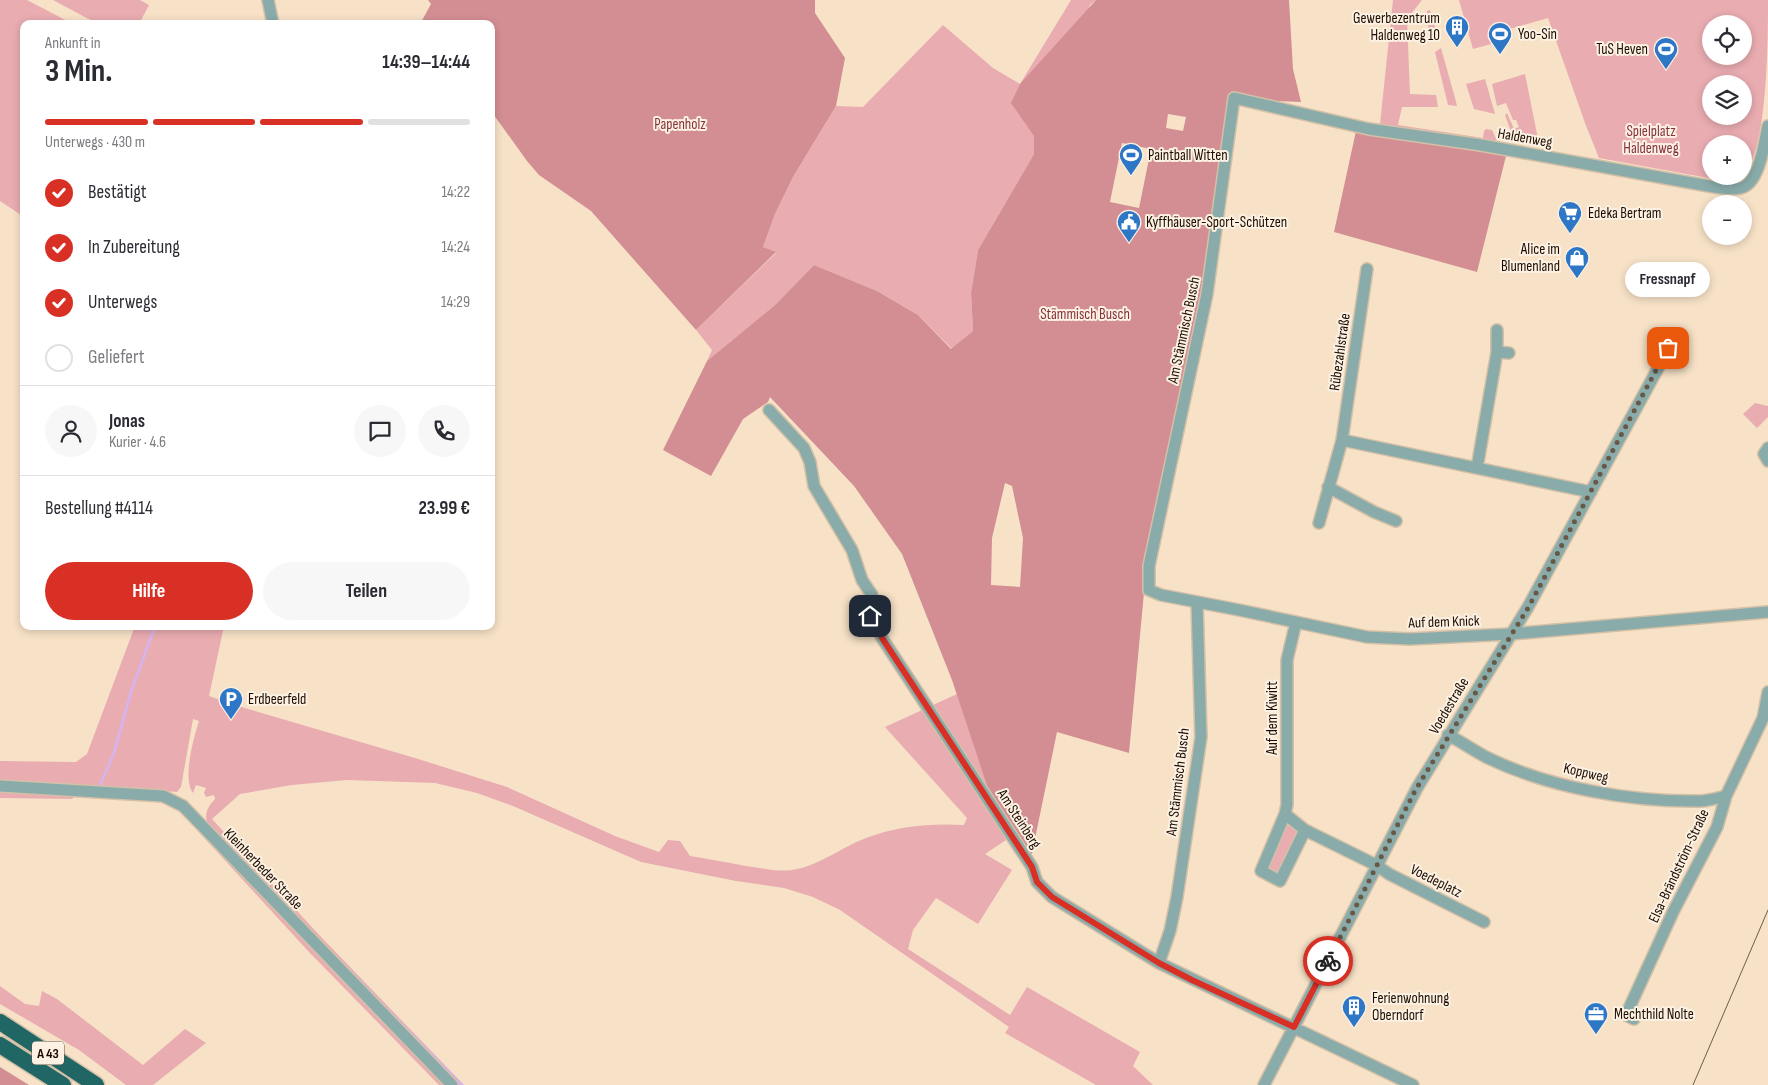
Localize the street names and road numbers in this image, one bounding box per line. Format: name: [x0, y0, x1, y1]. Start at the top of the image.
street label: Haldenweg: [1496, 124, 1554, 152]
street label: Am Stämmisch Busch: [1163, 275, 1205, 386]
street label: Rübezahlstraße: [1325, 312, 1355, 392]
street label: Auf dem Knick: [1407, 611, 1480, 633]
street label: Voedestraße: [1425, 674, 1473, 738]
street label: Auf dem Kiwitt: [1263, 681, 1282, 756]
street label: Am Stämmisch Busch: [1162, 727, 1194, 838]
street label: Koppweg: [1562, 759, 1610, 787]
street label: Am Steinberg: [992, 785, 1045, 852]
street label: Elsa-Brändström-Straße: [1644, 806, 1714, 926]
street label: Kleinherbeder Straße: [219, 824, 307, 914]
street label: Voedeplatz: [1407, 860, 1466, 902]
road number: A 43: [32, 1042, 64, 1064]

